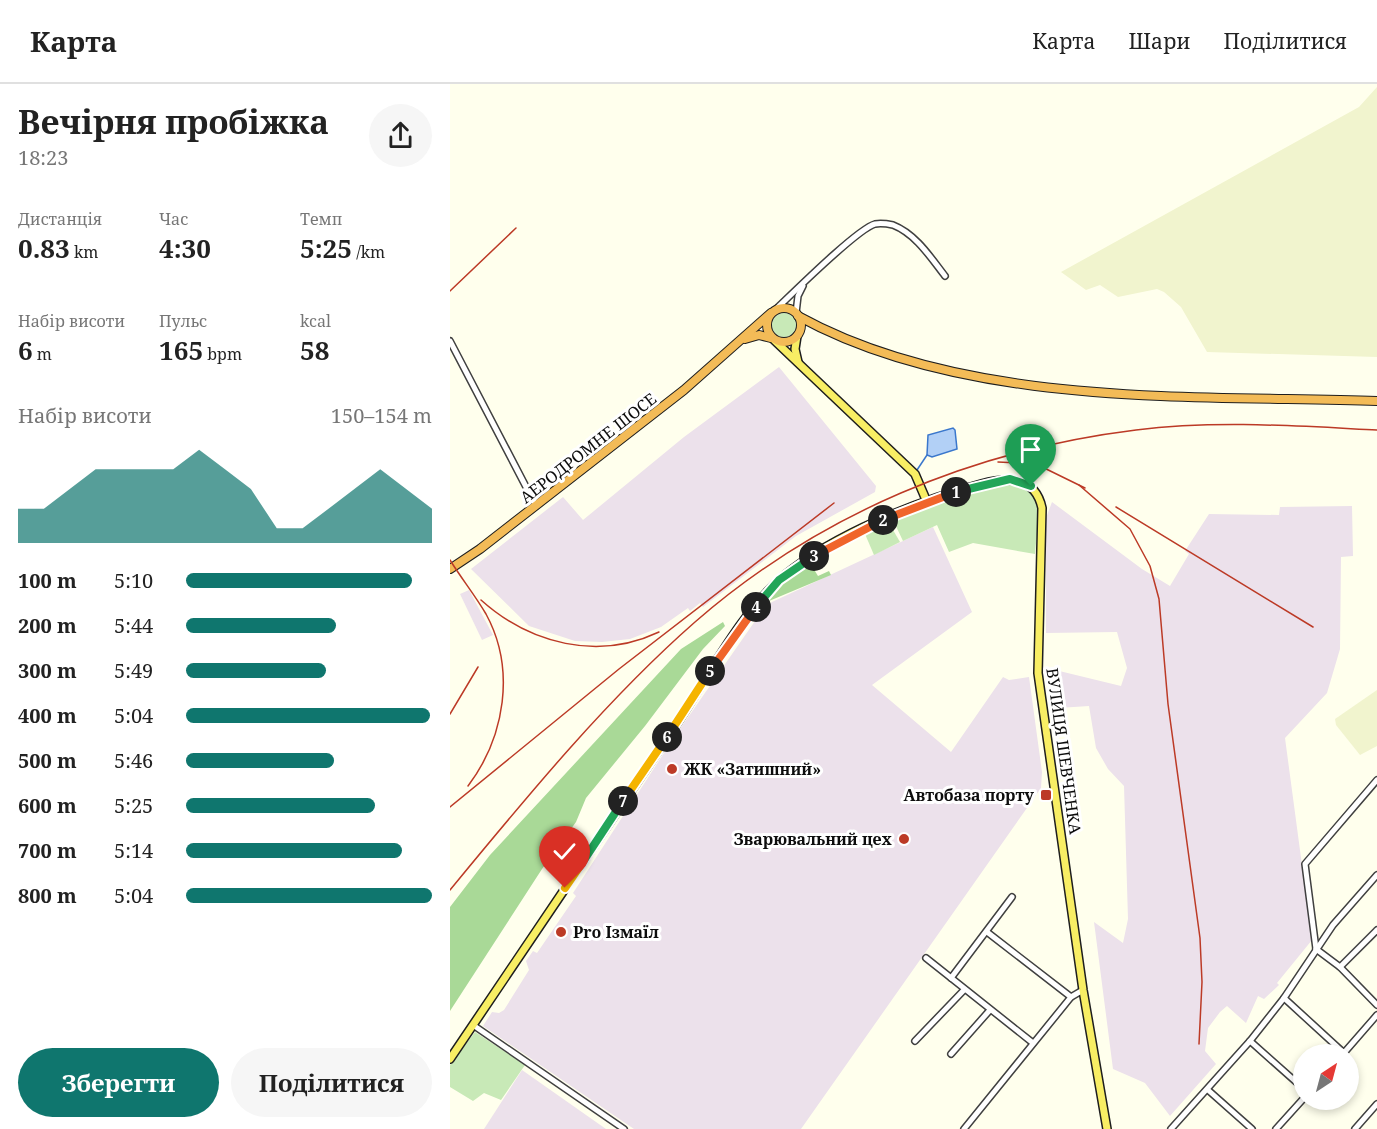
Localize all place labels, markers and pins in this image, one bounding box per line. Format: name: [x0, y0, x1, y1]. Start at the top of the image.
pin: [1005, 424, 1056, 486]
pin: 1: [941, 477, 971, 507]
pin: 2: [868, 505, 898, 535]
pin: 3: [799, 541, 829, 571]
pin: 4: [741, 592, 771, 622]
pin: 5: [695, 656, 725, 686]
pin: 6: [652, 722, 682, 752]
place label: ЖК «Затишний»: [684, 758, 821, 780]
marker: ЖК «Затишний»: [665, 762, 679, 776]
place label: Автобаза порту: [904, 784, 1034, 806]
pin: 7: [608, 786, 638, 816]
marker: Автобаза порту: [1039, 788, 1053, 802]
pin: [539, 826, 590, 888]
place label: Зварювальний цех: [734, 828, 893, 850]
marker: Зварювальний цех: [897, 832, 911, 846]
place label: Pro Ізмаїл: [573, 921, 659, 943]
marker: Pro Ізмаїл: [554, 925, 568, 939]

